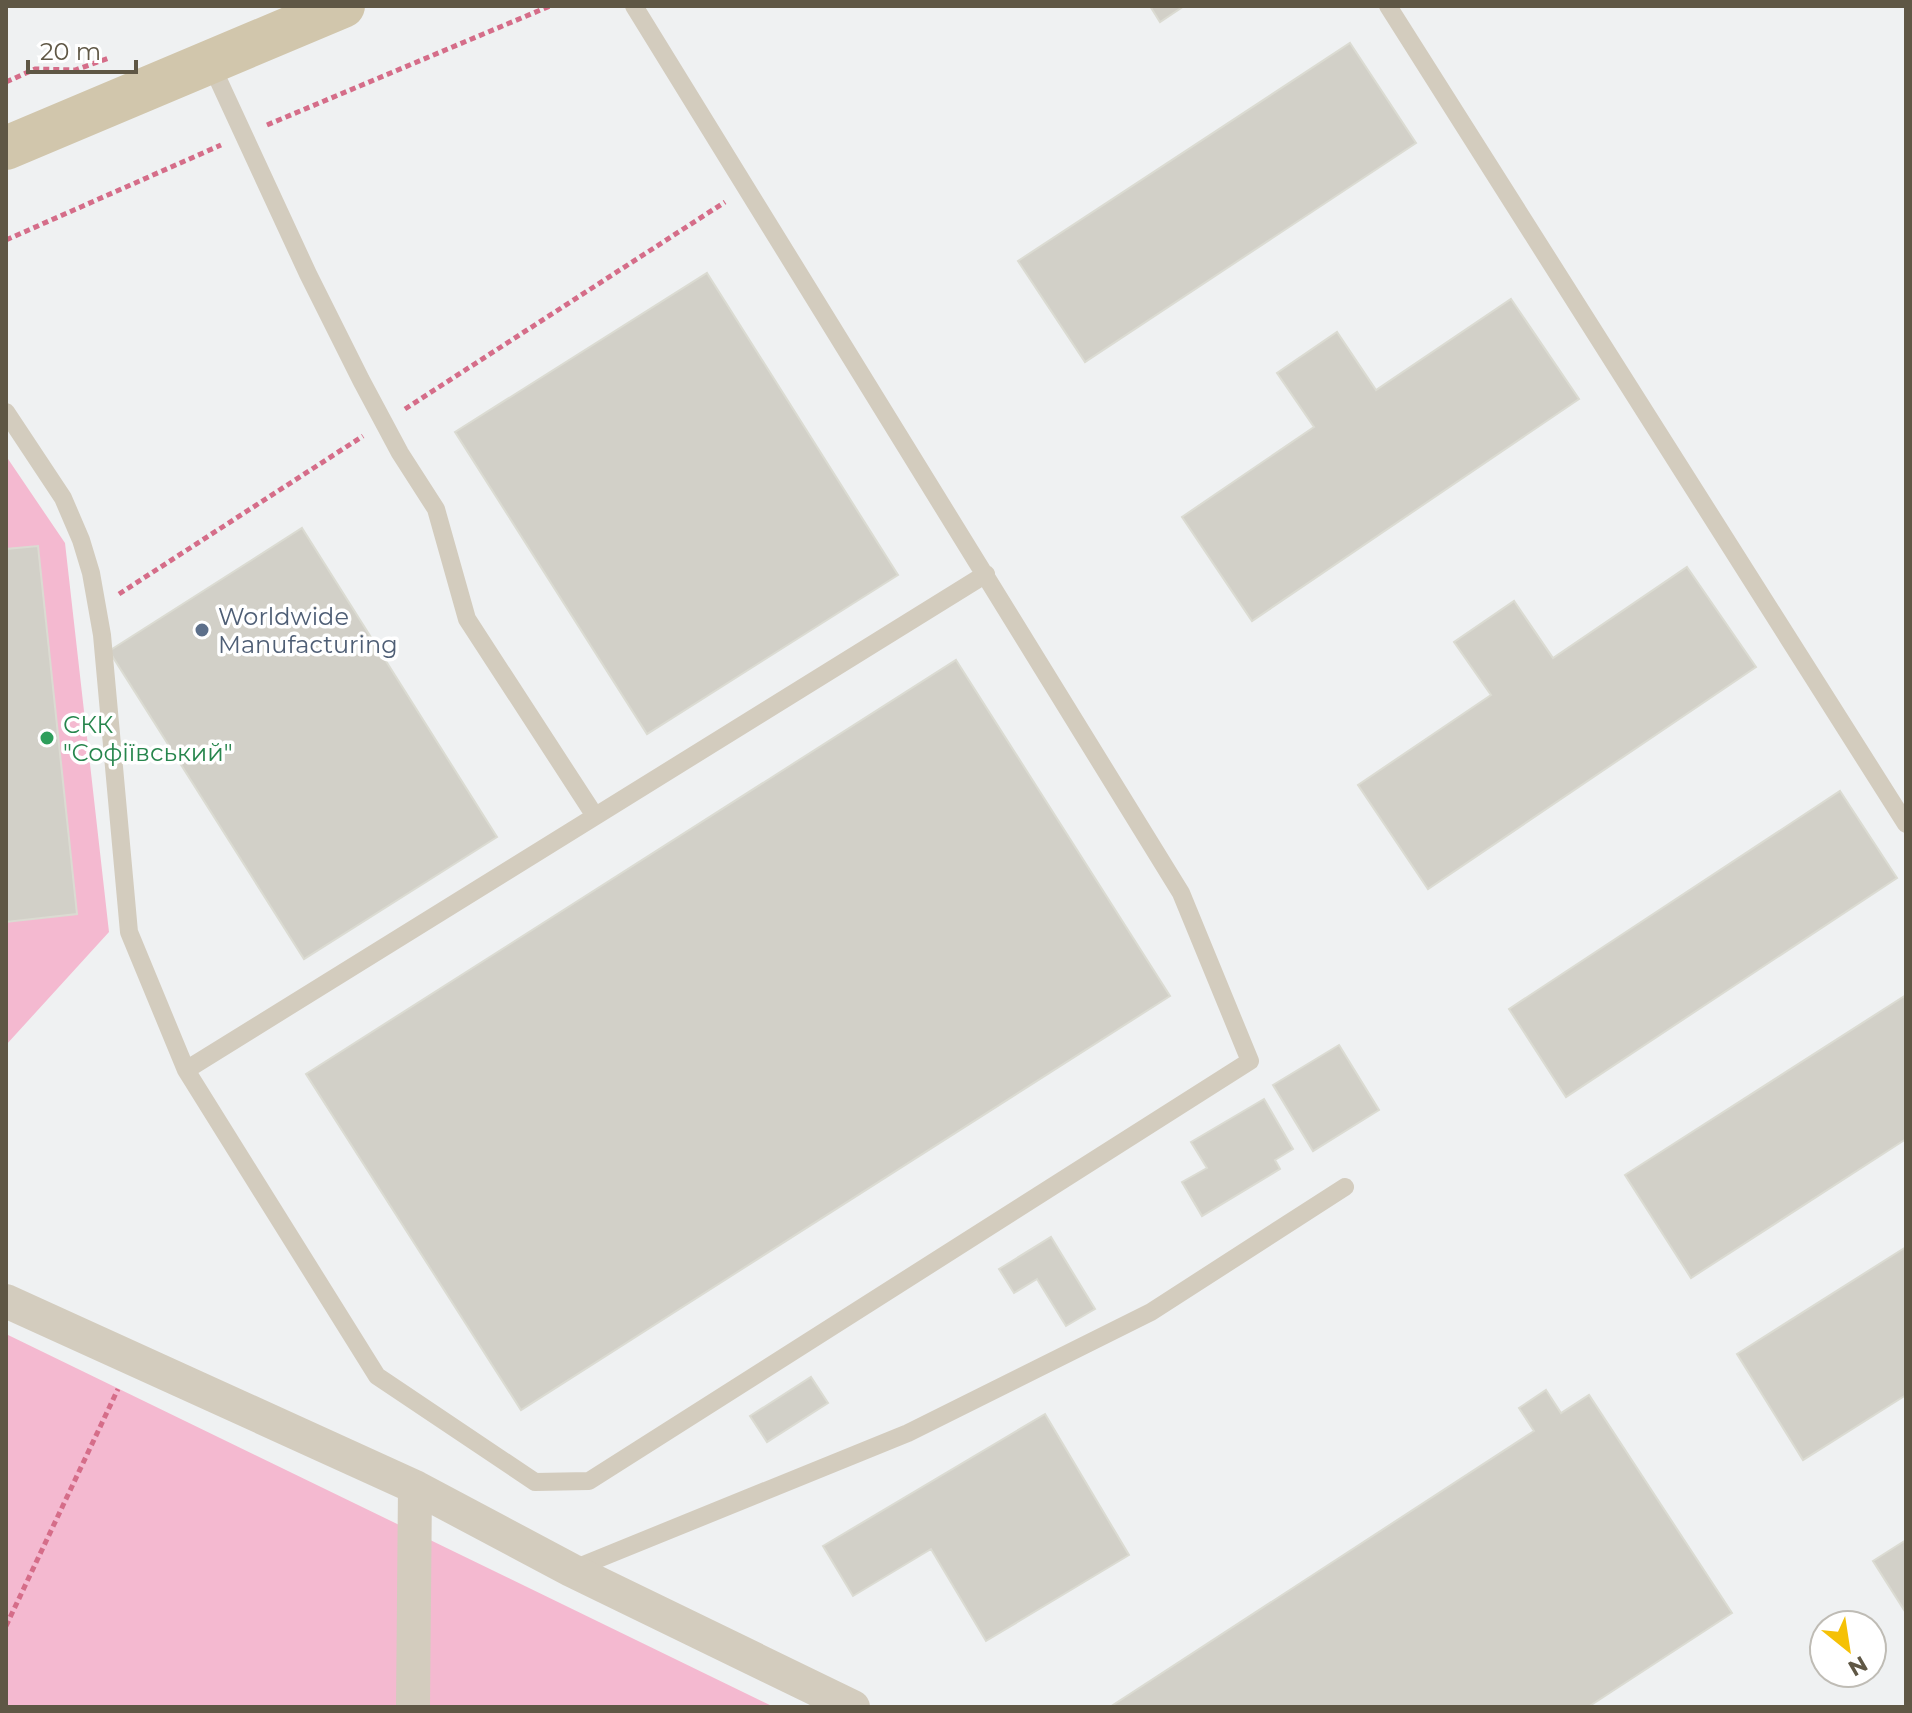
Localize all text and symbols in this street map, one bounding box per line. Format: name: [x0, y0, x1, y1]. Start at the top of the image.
scale bar: [28, 24, 136, 74]
text: 20 m: [40, 37, 101, 66]
place label: Worldwide Manufacturing: [218, 602, 398, 659]
marker: Worldwide Manufacturing: [193, 621, 211, 639]
place label: СКК "Софіївський": [63, 710, 233, 767]
marker: СКК "Софіївський": [38, 729, 56, 747]
north arrow: [1808, 1609, 1888, 1689]
text: N: [1843, 1650, 1872, 1682]

